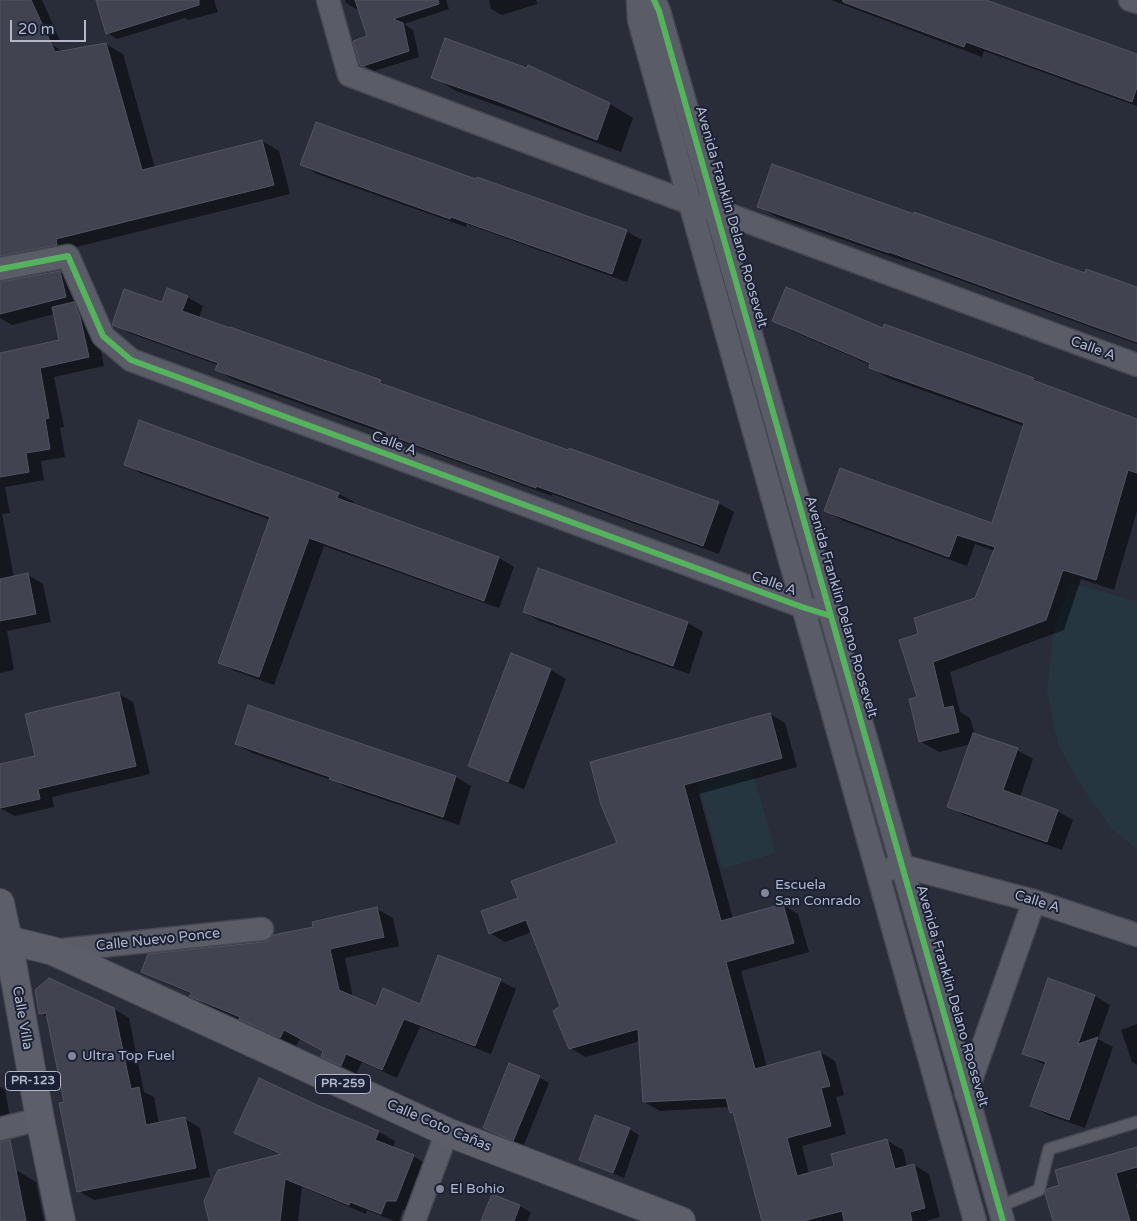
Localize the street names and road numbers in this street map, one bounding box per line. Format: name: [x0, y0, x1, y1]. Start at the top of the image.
street label: Avenida Franklin Delano Roosevelt: [691, 104, 771, 330]
street label: Calle A: [1068, 333, 1118, 365]
street label: Calle A: [369, 428, 419, 460]
street label: Avenida Franklin Delano Roosevelt: [801, 494, 881, 720]
street label: Calle A: [749, 568, 799, 600]
street label: Avenida Franklin Delano Roosevelt: [912, 883, 992, 1109]
street label: Calle A: [1012, 887, 1062, 917]
street label: Calle Nuevo Ponce: [95, 925, 221, 955]
street label: Calle Villa: [8, 985, 36, 1051]
road number: PR-123: [5, 1072, 60, 1090]
road number: PR-259: [316, 1074, 370, 1094]
street label: Calle Coto Cañas: [384, 1096, 494, 1156]

